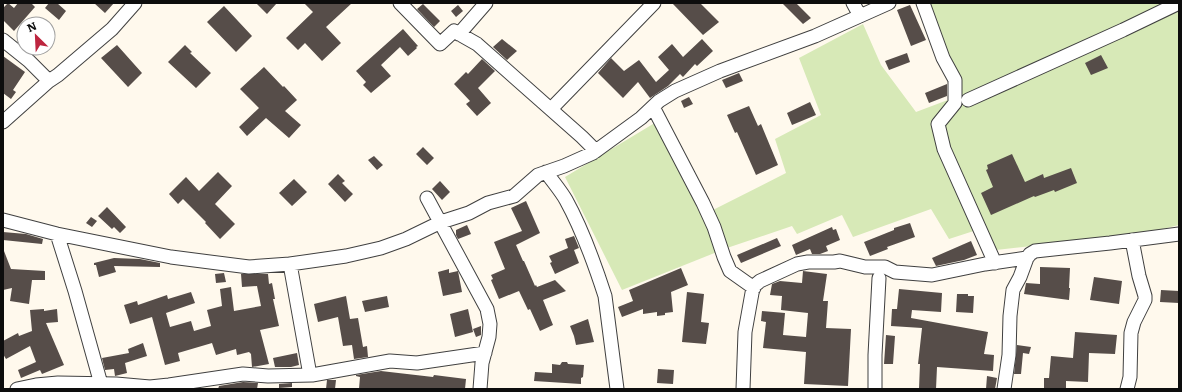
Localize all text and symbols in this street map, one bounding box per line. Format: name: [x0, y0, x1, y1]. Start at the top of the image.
north arrow: [16, 16, 56, 56]
text: N: [24, 17, 39, 35]

